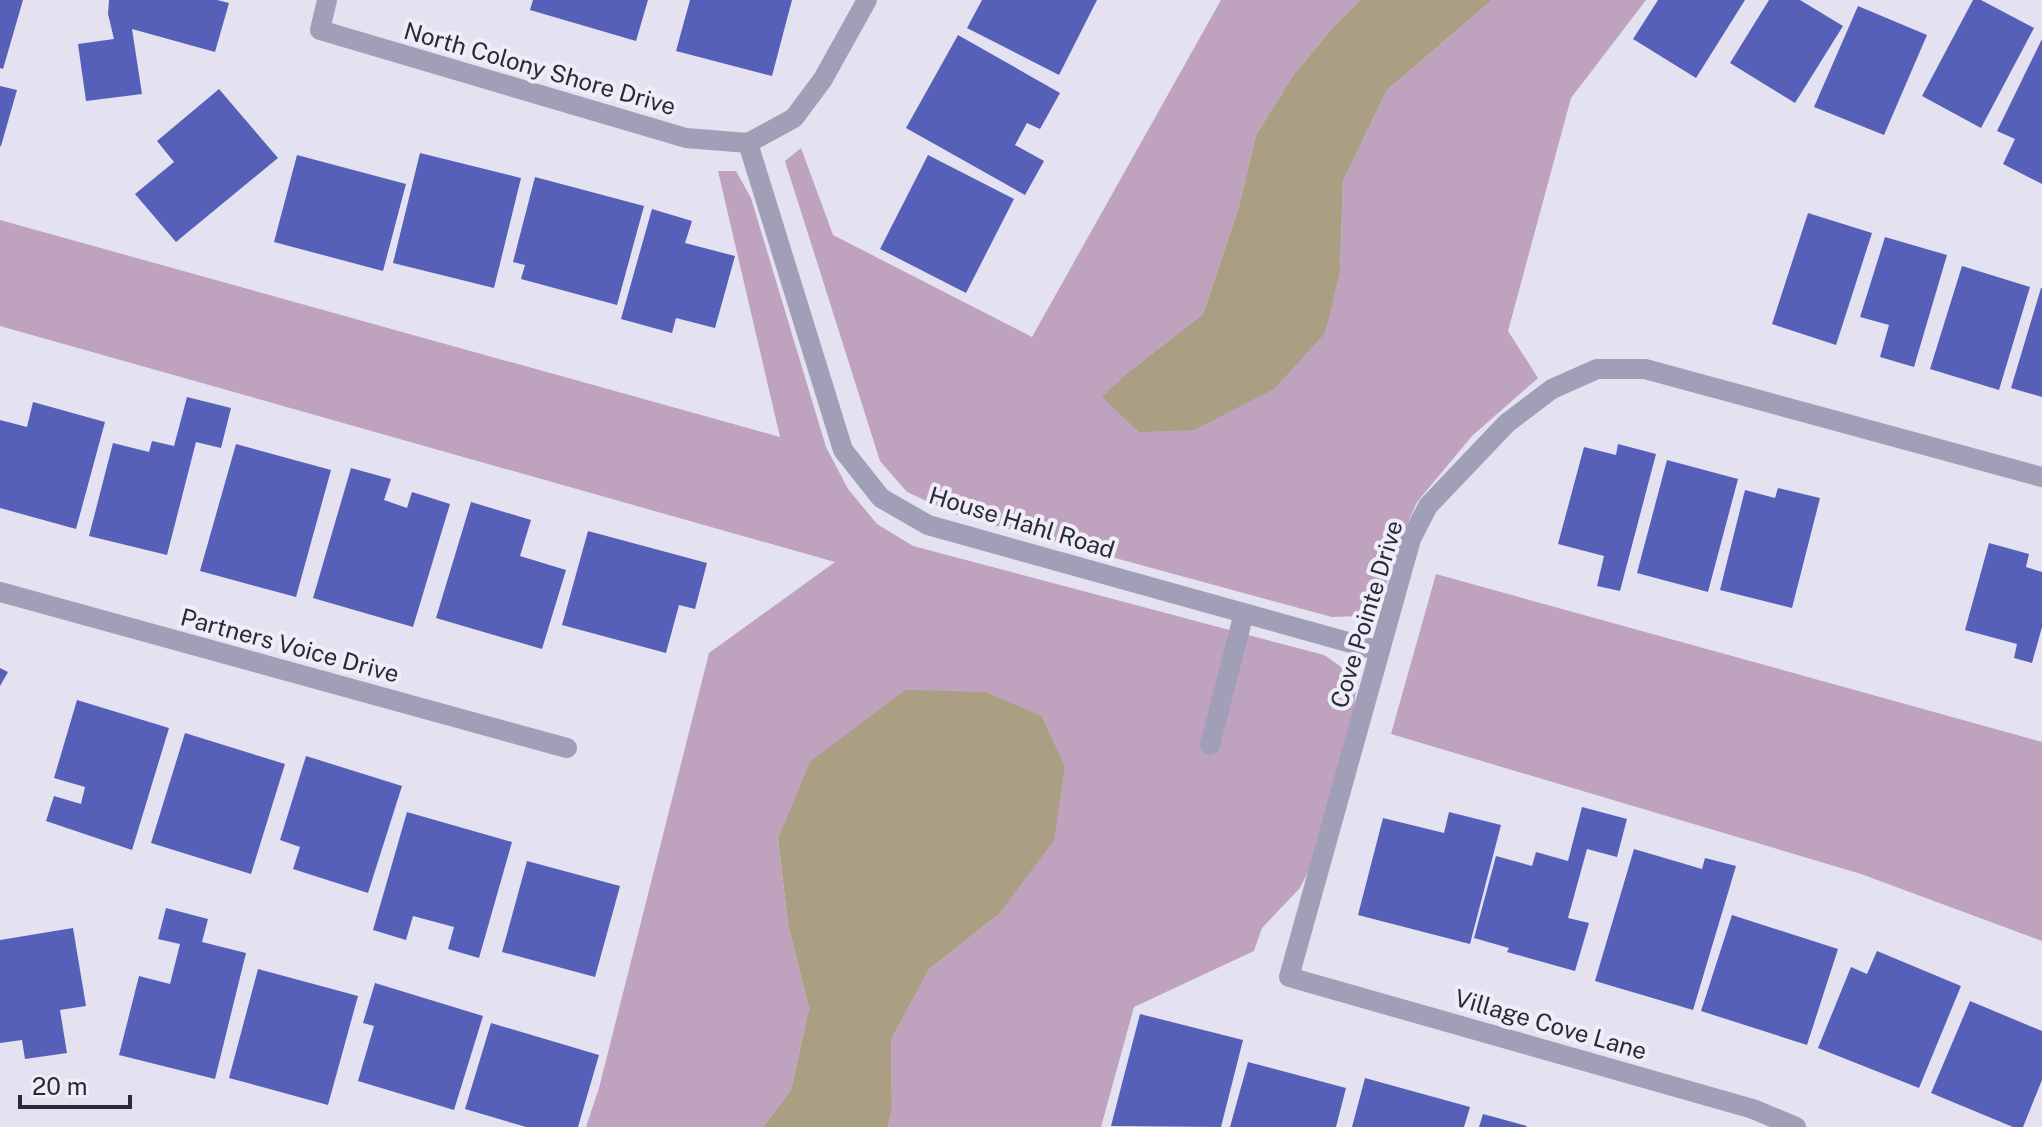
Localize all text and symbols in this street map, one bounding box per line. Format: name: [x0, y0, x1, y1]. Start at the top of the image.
street label: North Colony Shore Drive: [401, 16, 679, 120]
street label: House Hahl Road: [926, 480, 1118, 564]
street label: Cove Pointe Drive: [1324, 517, 1408, 711]
street label: Partners Voice Drive: [178, 602, 402, 688]
street label: Village Cove Lane: [1452, 983, 1650, 1065]
scale bar: [20, 1059, 130, 1109]
text: 20 m: [32, 1072, 88, 1100]

